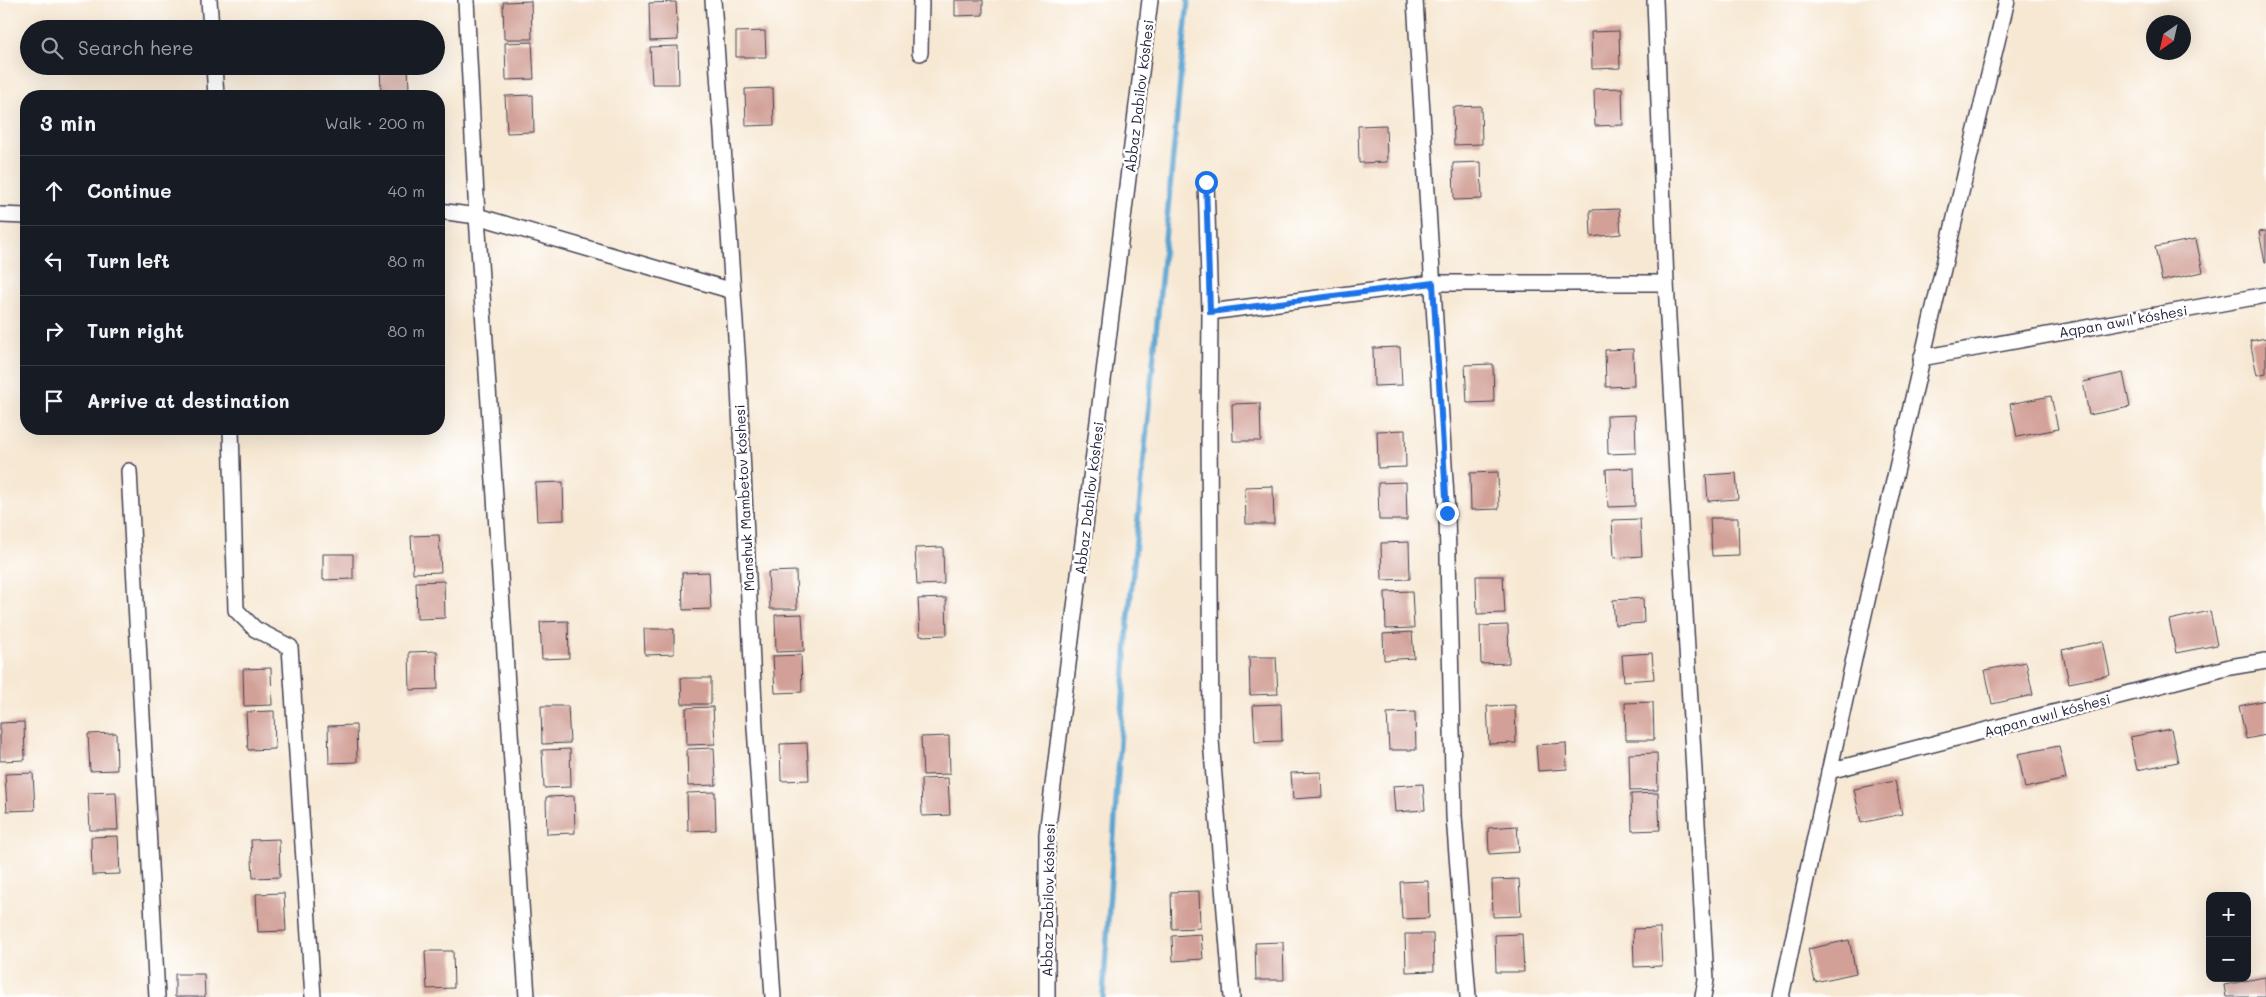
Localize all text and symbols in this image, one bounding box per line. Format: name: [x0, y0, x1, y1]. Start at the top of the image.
north arrow: [2146, 15, 2191, 60]
street label: Abbaz Dabilov kóshesi: [1120, 18, 1158, 174]
search box: [20, 20, 445, 75]
icon: search: [38, 34, 66, 62]
text: Search here: [78, 35, 194, 60]
text: 3 min: [40, 109, 96, 136]
text: Walk · 200 m: [325, 112, 425, 133]
route start: [1195, 171, 1218, 194]
icon: ahead: [40, 177, 68, 205]
text: Continue: [87, 178, 172, 203]
text: 40 m: [388, 180, 425, 201]
icon: left: [40, 247, 68, 275]
text: Turn left: [87, 248, 170, 273]
text: 80 m: [388, 250, 425, 271]
street label: Aqpan awıl kóshesi: [2057, 300, 2189, 342]
icon: right: [40, 317, 68, 345]
text: Turn right: [87, 318, 184, 343]
text: 80 m: [388, 320, 425, 341]
icon: arrive: [40, 387, 68, 415]
text: Arrive at destination: [87, 388, 290, 413]
street label: Manshuk Mambetov kóshesi: [730, 404, 758, 592]
street label: Abbaz Dabilov kóshesi: [1070, 420, 1108, 576]
route end: [1436, 502, 1459, 525]
street label: Aqpan awıl kóshesi: [1982, 689, 2112, 741]
street label: Abbaz Dabilov kóshesi: [1037, 823, 1059, 977]
map controls: [2206, 892, 2251, 982]
button: +: [2206, 892, 2251, 937]
button: −: [2206, 937, 2251, 982]

